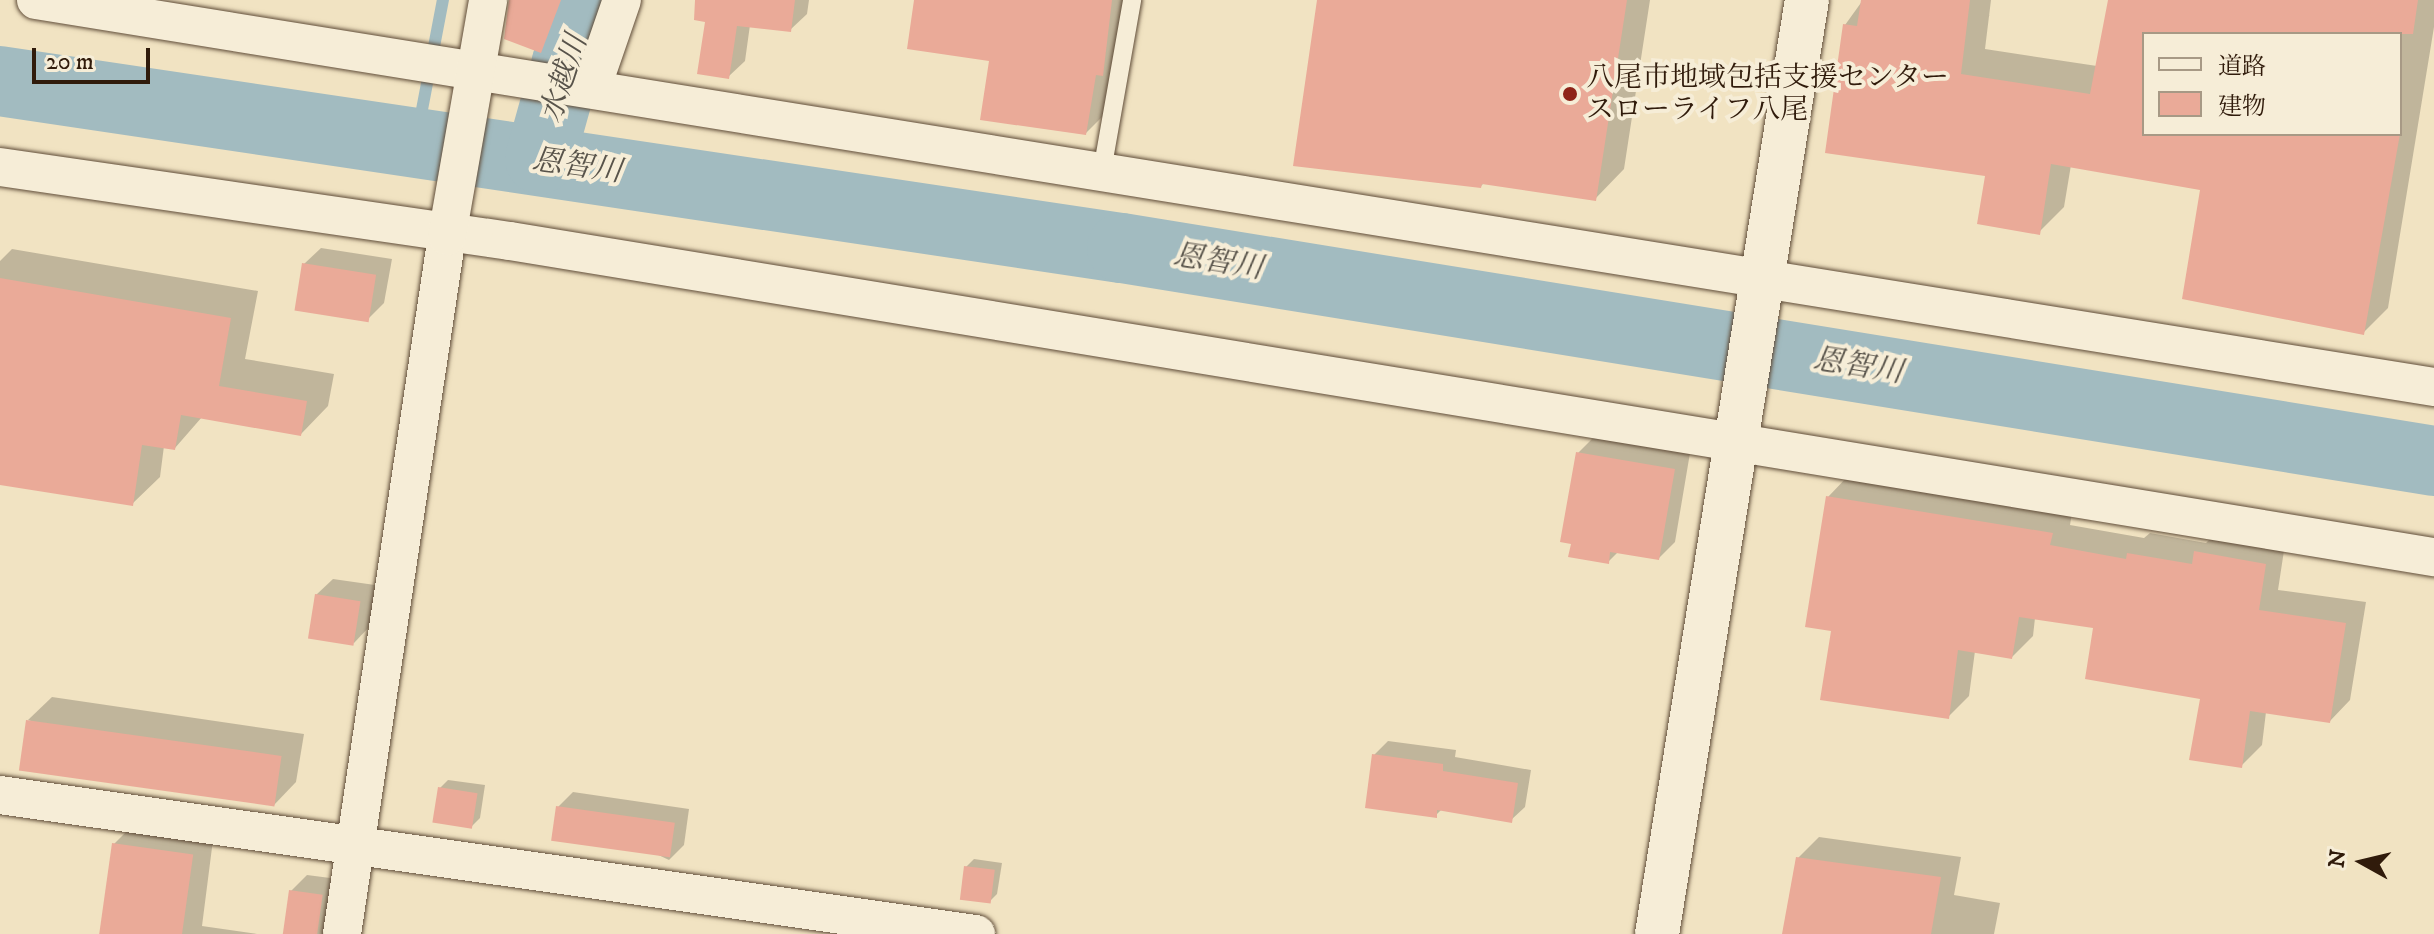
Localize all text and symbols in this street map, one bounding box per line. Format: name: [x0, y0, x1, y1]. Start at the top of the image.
water label: 水越川: [534, 31, 596, 127]
scale bar: [36, 32, 154, 82]
legend: [2142, 32, 2402, 136]
text: 20 m: [46, 47, 94, 77]
text: 道路: [2218, 52, 2266, 82]
place label: 八尾市地域包括支援センター スローライフ八尾: [1586, 61, 1950, 127]
marker: 八尾市地域包括支援センター スローライフ八尾: [1561, 85, 1579, 103]
text: 建物: [2218, 92, 2266, 122]
water label: 恩智川: [530, 143, 624, 191]
water label: 恩智川: [1171, 238, 1265, 288]
water label: 恩智川: [1811, 342, 1905, 392]
north arrow: [2322, 822, 2402, 902]
text: N: [2323, 848, 2352, 869]

